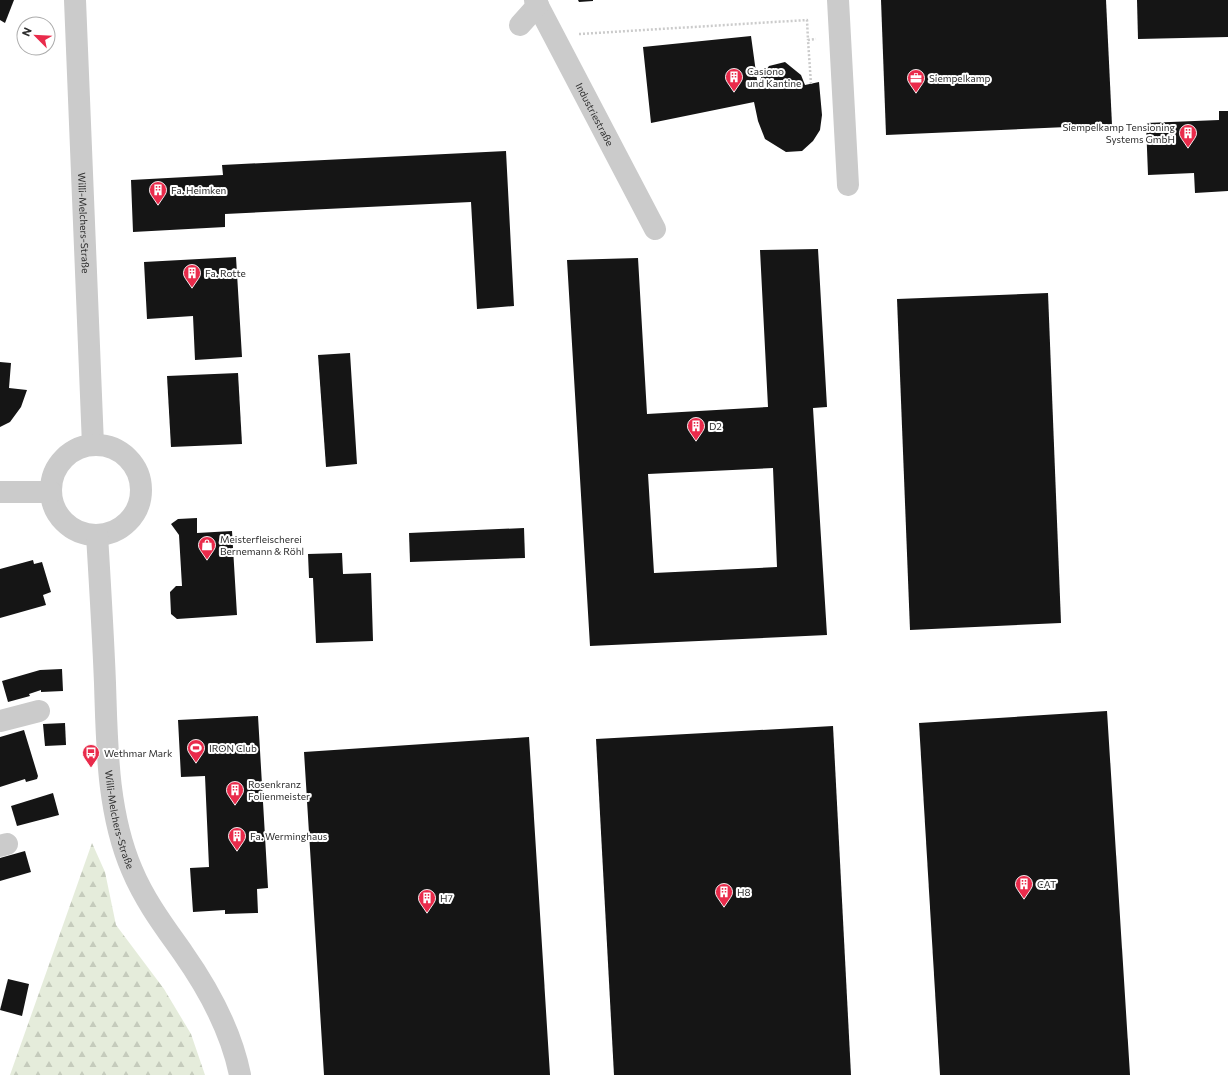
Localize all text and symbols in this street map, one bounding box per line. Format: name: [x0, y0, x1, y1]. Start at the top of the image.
north arrow: [16, 16, 56, 56]
text: N: [19, 25, 34, 38]
place label: Casiono und Kantine: [747, 65, 801, 89]
building icon: Casiono und Kantine: [724, 67, 744, 92]
office icon: Siempelkamp: [906, 68, 926, 93]
place label: Siempelkamp: [929, 72, 991, 84]
street label: Industriestraße: [573, 81, 616, 148]
place label: Siempelkamp Tensioning Systems GmbH: [1062, 121, 1176, 145]
building icon: Siempelkamp Tensioning Systems GmbH: [1178, 123, 1198, 148]
street label: Willi-Melchers-Straße: [76, 172, 92, 274]
building icon: Fa. Heimken: [148, 180, 168, 205]
place label: Fa. Heimken: [171, 184, 226, 196]
building icon: Fa. Rotte: [182, 263, 202, 288]
place label: Fa. Rotte: [205, 267, 246, 279]
building icon: D2: [686, 416, 706, 441]
place label: D2: [709, 420, 722, 432]
place label: Meisterfleischerei Bernemann & Röhl: [220, 533, 304, 557]
shop icon: Meisterfleischerei Bernemann & Röhl: [197, 535, 217, 560]
sports icon: IRON Club: [186, 738, 206, 763]
place label: IRON Club: [209, 742, 257, 754]
bus stop icon: Wethmar Mark: [81, 743, 101, 768]
place label: Wethmar Mark: [104, 747, 173, 759]
street label: Willi-Melchers-Straße: [103, 770, 137, 871]
place label: Rosenkranz Folienmeister: [248, 778, 310, 802]
building icon: Rosenkranz Folienmeister: [225, 780, 245, 805]
building icon: Fa. Werminghaus: [227, 826, 247, 851]
place label: Fa. Werminghaus: [250, 830, 328, 842]
building icon: CAT: [1014, 874, 1034, 899]
place label: CAT: [1037, 878, 1057, 890]
building icon: H8: [714, 882, 734, 907]
place label: H8: [737, 886, 751, 898]
building icon: H7: [417, 888, 437, 913]
place label: H7: [440, 892, 453, 904]

